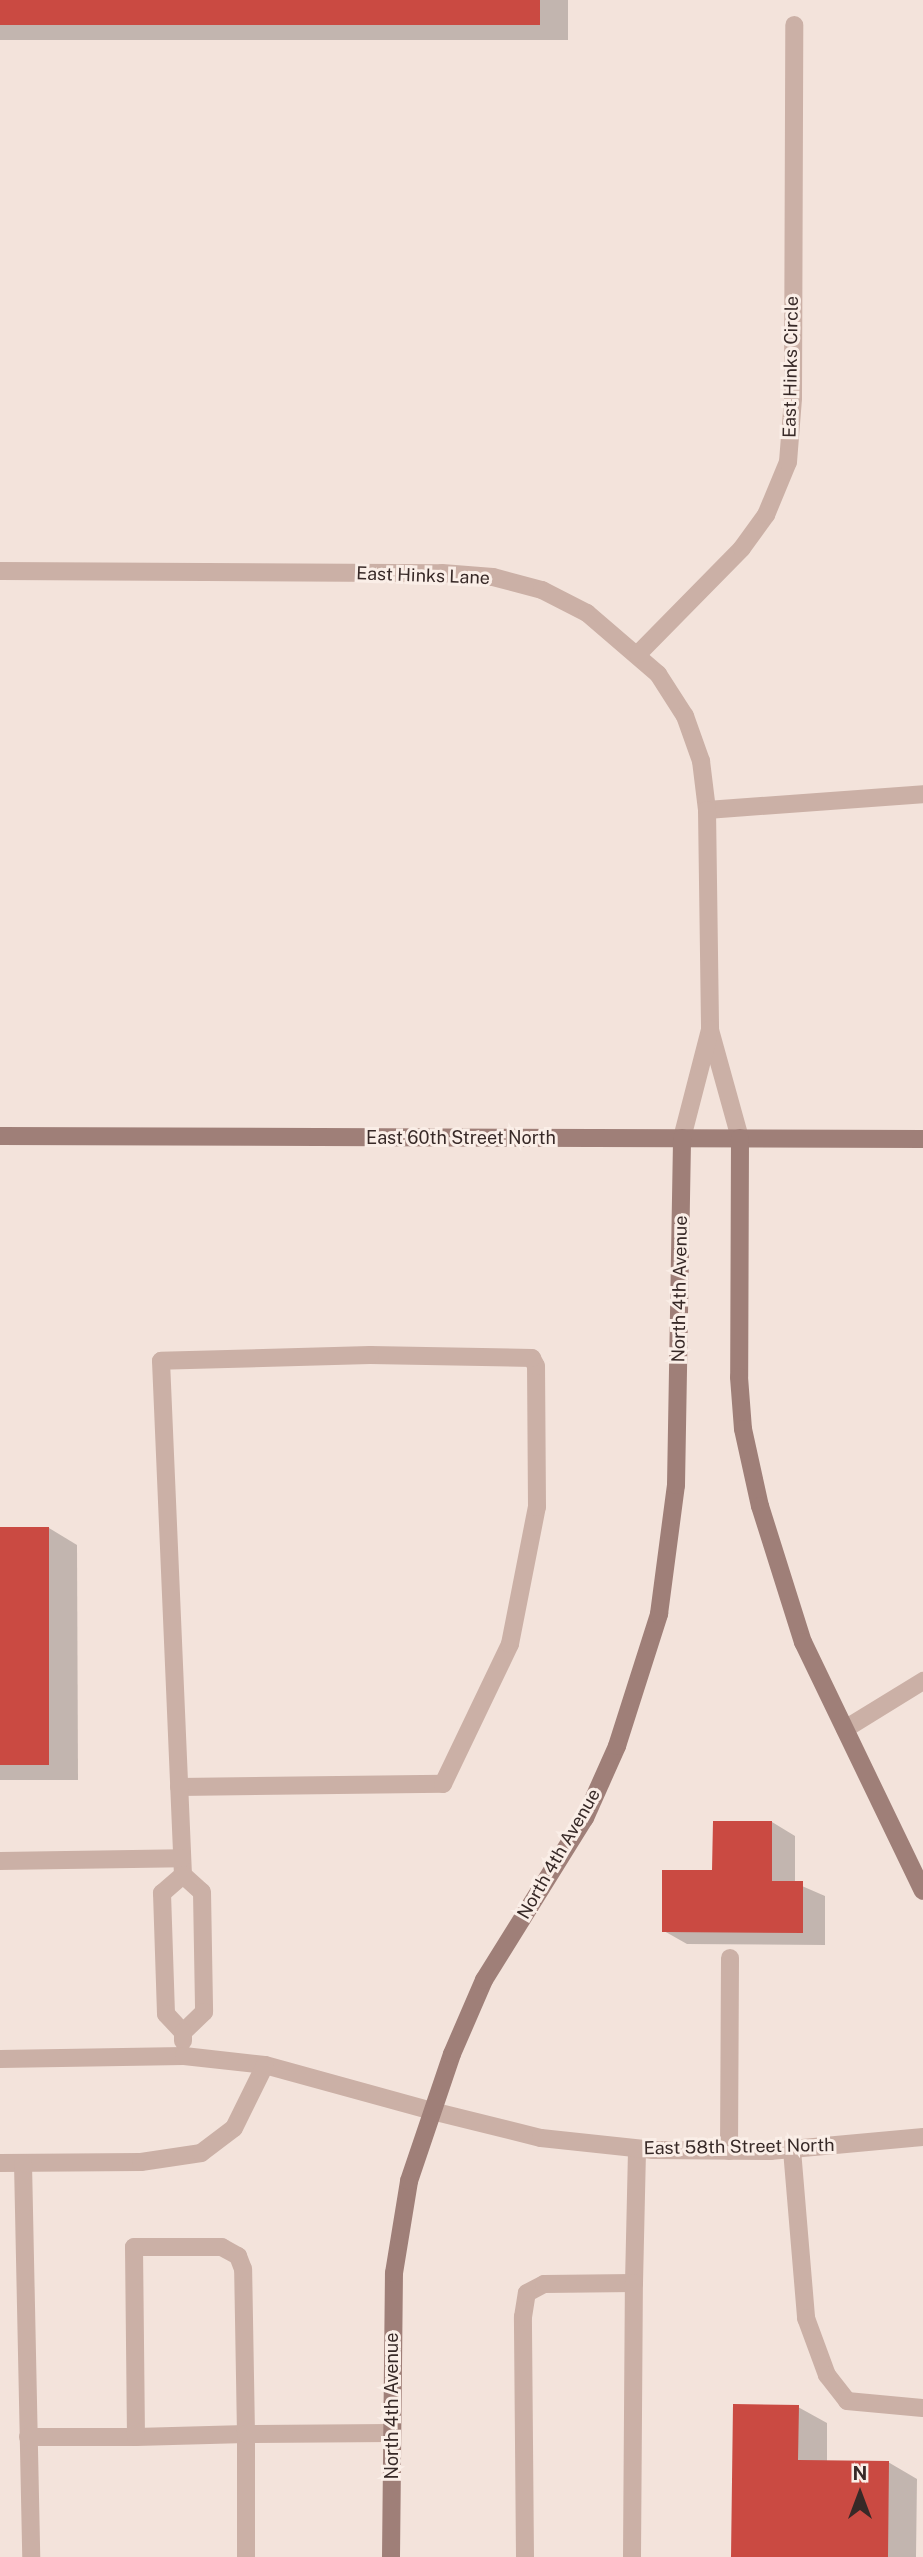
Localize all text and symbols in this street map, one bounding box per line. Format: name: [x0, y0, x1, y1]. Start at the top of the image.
street label: East Hinks Circle: [779, 296, 803, 438]
street label: East Hinks Lane: [356, 563, 490, 589]
street label: East 60th Street North: [366, 1127, 556, 1149]
street label: North 4th Avenue: [668, 1215, 692, 1363]
street label: North 4th Avenue: [513, 1785, 605, 1923]
street label: East 58th Street North: [643, 2135, 835, 2159]
street label: North 4th Avenue: [381, 2332, 403, 2480]
north arrow: [825, 2459, 895, 2529]
text: N: [853, 2462, 867, 2484]

